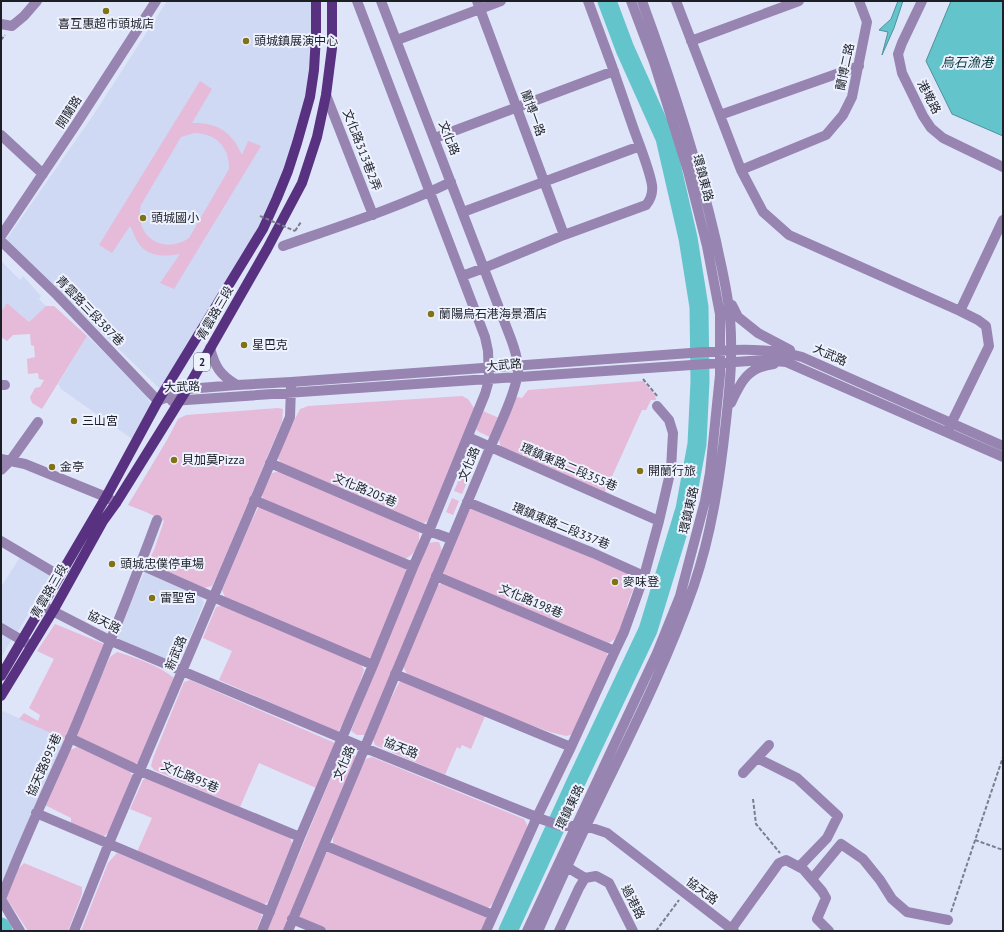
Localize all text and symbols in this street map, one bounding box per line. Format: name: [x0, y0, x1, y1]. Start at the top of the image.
marker: 喜互惠超市頭城店: [101, 6, 111, 16]
place label: 喜互惠超市頭城店: [58, 16, 154, 31]
place label: 頭城鎮展演中心: [254, 33, 338, 48]
marker: 頭城鎮展演中心: [241, 36, 251, 46]
street label: 蘭博二路: [832, 42, 857, 92]
water label: 烏石漁港: [941, 54, 995, 71]
street label: 港墘路: [914, 77, 945, 116]
street label: 蘭博一路: [518, 88, 549, 138]
street label: 開蘭路: [52, 93, 85, 131]
street label: 文化路313巷2弄: [340, 107, 385, 193]
street label: 文化路: [436, 118, 463, 157]
street label: 環鎮東路: [690, 153, 717, 203]
place label: 頭城國小: [151, 210, 199, 225]
marker: 頭城國小: [138, 213, 148, 223]
street label: 青雲路三段387巷: [53, 272, 128, 349]
street label: 青雲路三段: [193, 283, 236, 342]
place label: 蘭陽烏石港海景酒店: [439, 306, 547, 321]
marker: 蘭陽烏石港海景酒店: [426, 309, 436, 319]
place label: 星巴克: [252, 337, 288, 352]
marker: 星巴克: [239, 340, 249, 350]
street label: 大武路: [811, 340, 850, 369]
road number: 2: [194, 353, 210, 371]
street label: 大武路: [485, 355, 523, 374]
street label: 大武路: [164, 378, 200, 395]
place label: 三山宮: [82, 413, 118, 428]
marker: 三山宮: [69, 416, 79, 426]
street label: 環鎮東路二段355巷: [519, 439, 620, 494]
street label: 文化路: [455, 444, 482, 483]
place label: 貝加莫Pizza: [182, 452, 245, 467]
marker: 貝加莫Pizza: [169, 455, 179, 465]
place label: 金亭: [60, 459, 84, 474]
marker: 金亭: [47, 462, 57, 472]
place label: 開蘭行旅: [648, 463, 696, 478]
marker: 開蘭行旅: [635, 466, 645, 476]
street label: 文化路205巷: [331, 469, 399, 510]
street label: 環鎮東路: [676, 485, 701, 535]
street label: 環鎮東路二段337巷: [510, 499, 612, 552]
place label: 頭城忠僕停車場: [120, 556, 204, 571]
marker: 頭城忠僕停車場: [107, 559, 117, 569]
street label: 青雲路三段: [27, 561, 70, 620]
place label: 麥味登: [623, 574, 659, 589]
marker: 麥味登: [610, 577, 620, 587]
street label: 文化路198巷: [497, 580, 565, 621]
place label: 雷聖宮: [160, 590, 196, 605]
marker: 雷聖宮: [147, 593, 157, 603]
street label: 協天路: [85, 607, 124, 636]
street label: 新武路: [162, 633, 189, 672]
street label: 協天路895巷: [23, 731, 64, 799]
street label: 協天路: [382, 734, 421, 761]
street label: 文化路: [330, 743, 357, 782]
street label: 文化路95巷: [159, 758, 221, 795]
street label: 環鎮東路: [552, 782, 587, 832]
street label: 協天路: [683, 874, 721, 907]
street label: 過港路: [619, 882, 648, 921]

